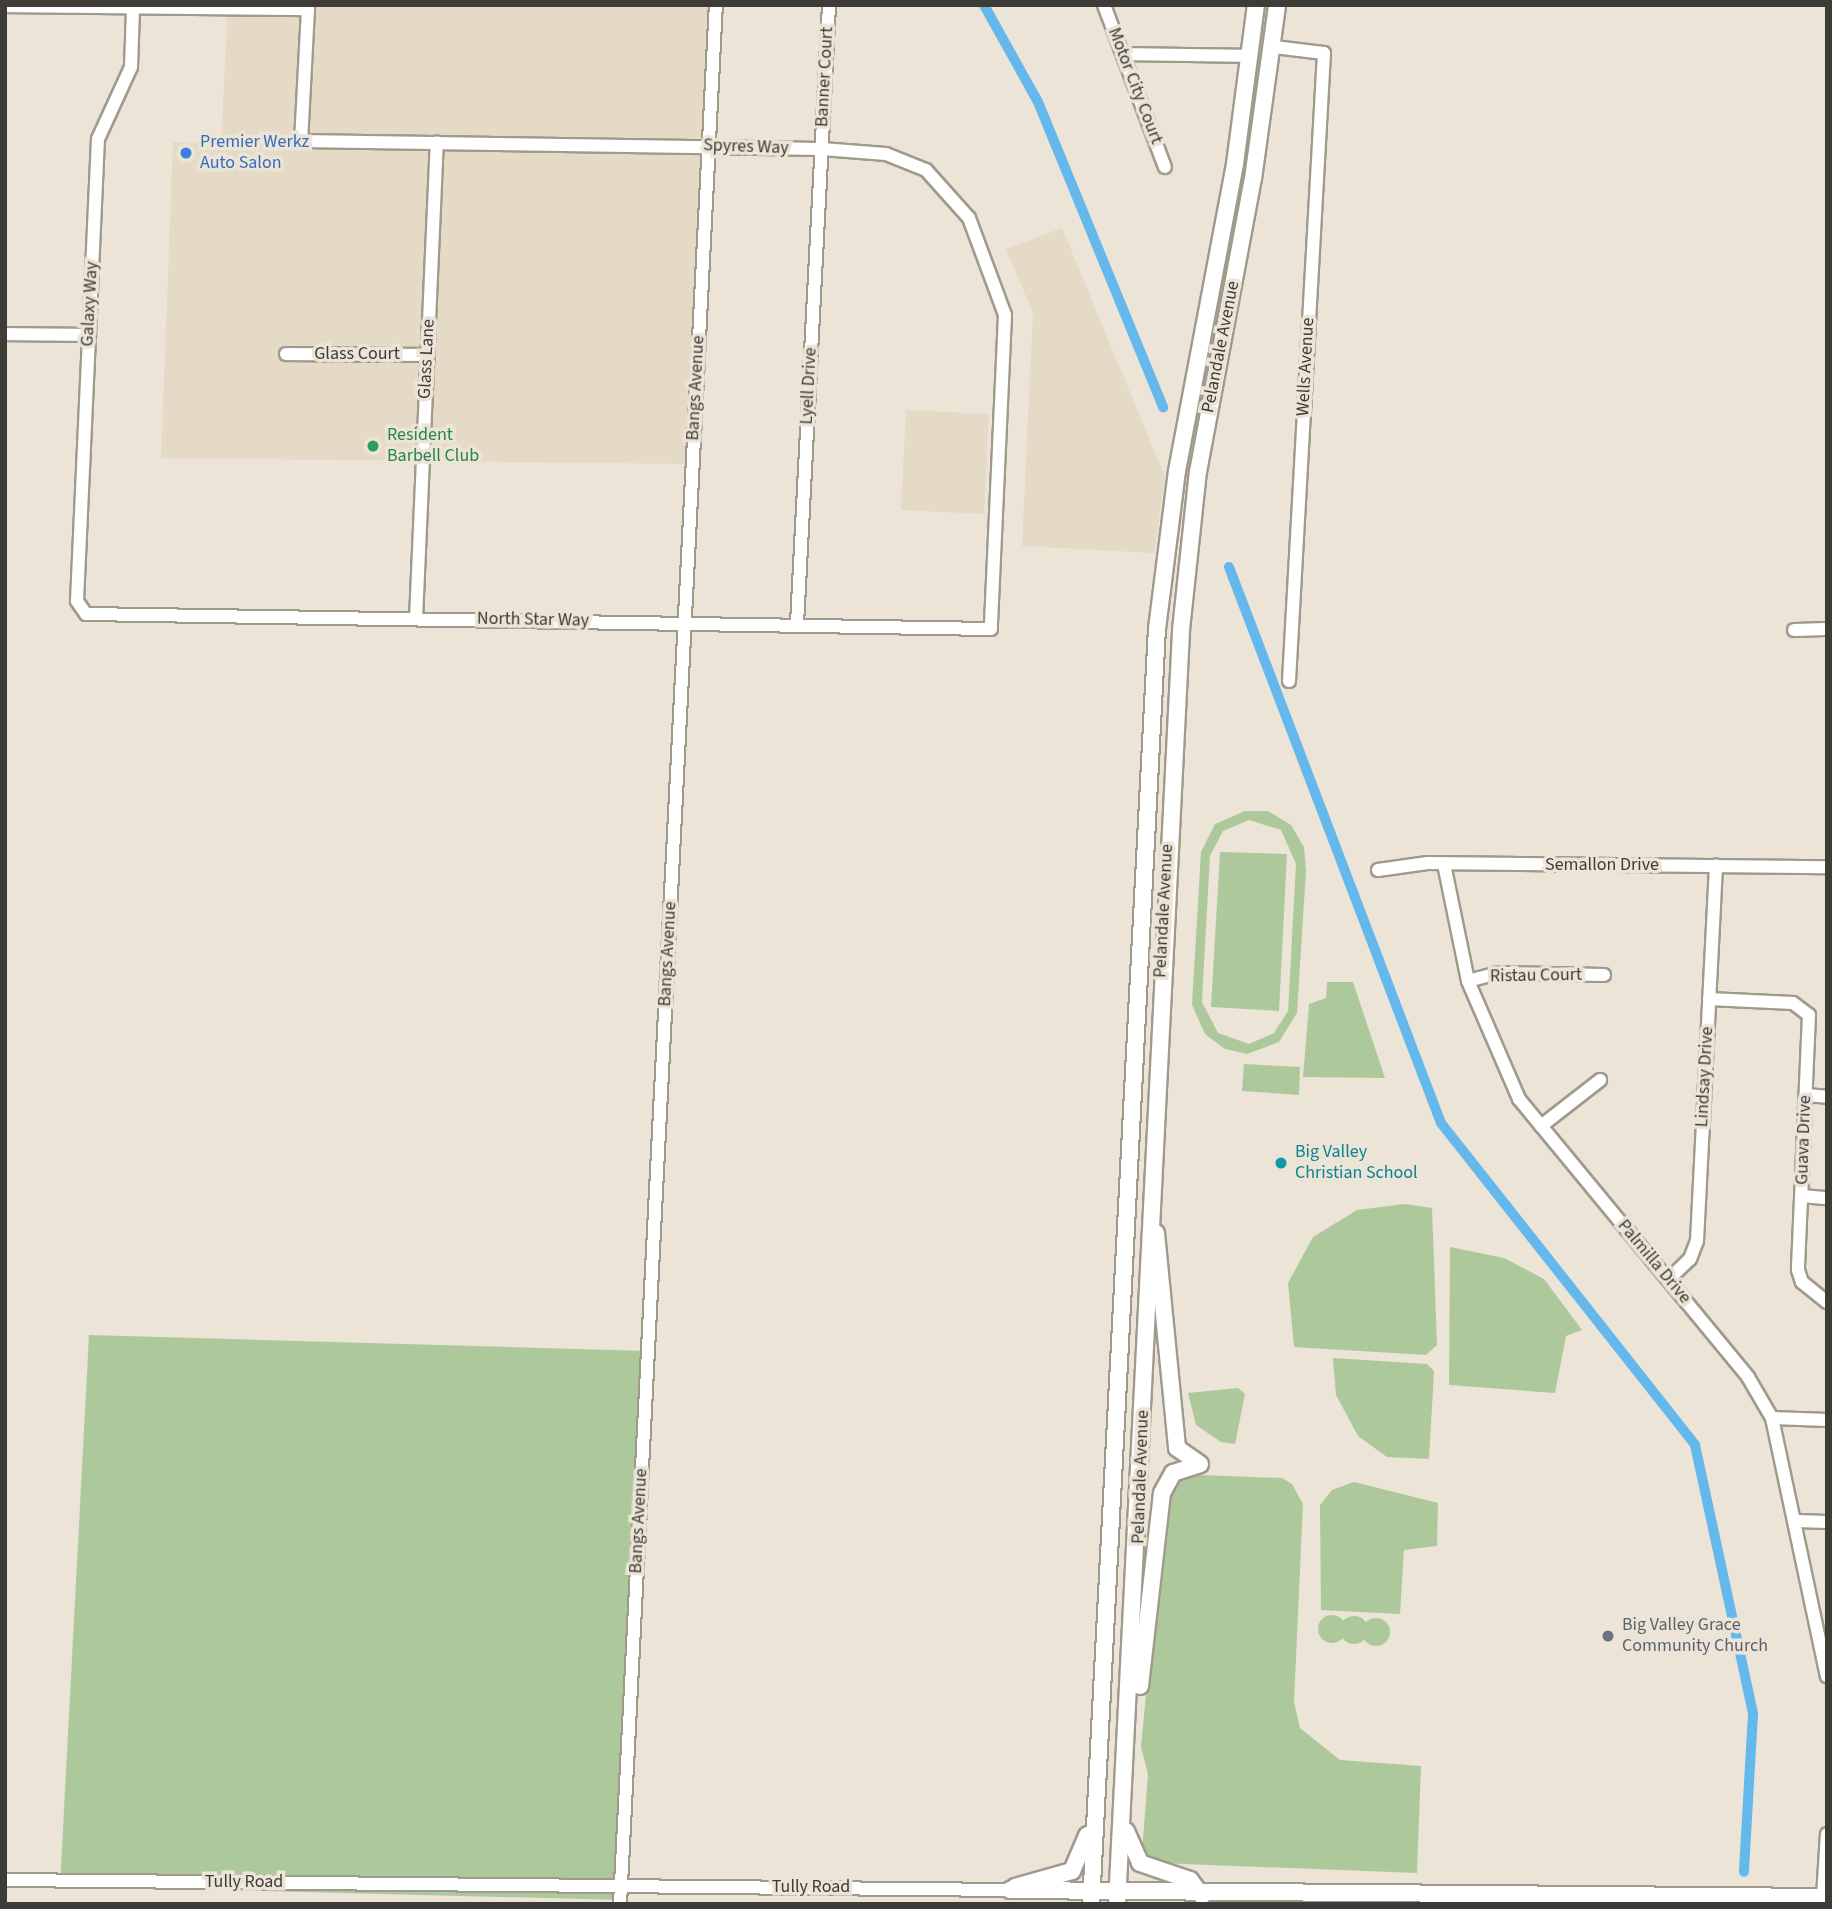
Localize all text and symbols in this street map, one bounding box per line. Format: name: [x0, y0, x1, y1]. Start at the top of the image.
street label: Motor City Court: [1103, 25, 1167, 147]
street label: Banner Court: [812, 26, 838, 128]
place label: Premier Werkz Auto Salon: [200, 132, 309, 174]
street label: Spyres Way: [703, 135, 789, 159]
marker: Premier Werkz Auto Salon: [178, 145, 194, 161]
street label: Galaxy Way: [77, 261, 103, 347]
street label: Pelandale Avenue: [1198, 279, 1244, 415]
street label: Wells Avenue: [1293, 317, 1319, 417]
street label: Glass Lane: [414, 318, 440, 400]
street label: Bangs Avenue: [682, 335, 710, 441]
street label: Glass Court: [314, 343, 400, 365]
street label: Lyell Drive: [796, 347, 822, 425]
place label: Resident Barbell Club: [387, 425, 479, 467]
marker: Resident Barbell Club: [365, 438, 381, 454]
street label: North Star Way: [477, 608, 589, 632]
street label: Pelandale Avenue: [1150, 844, 1178, 978]
street label: Semallon Drive: [1545, 854, 1659, 876]
street label: Bangs Avenue: [654, 901, 682, 1007]
street label: Ristau Court: [1490, 964, 1582, 988]
street label: Lindsay Drive: [1692, 1026, 1718, 1128]
street label: Guava Drive: [1792, 1095, 1816, 1185]
place label: Big Valley Christian School: [1295, 1142, 1418, 1184]
marker: Big Valley Christian School: [1273, 1155, 1289, 1171]
street label: Palmilla Drive: [1613, 1215, 1695, 1309]
street label: Pelandale Avenue: [1128, 1410, 1154, 1544]
street label: Bangs Avenue: [625, 1468, 653, 1574]
place label: Big Valley Grace Community Church: [1622, 1615, 1768, 1658]
marker: Big Valley Grace Community Church: [1600, 1628, 1616, 1644]
street label: Tully Road: [205, 1871, 283, 1893]
street label: Tully Road: [772, 1876, 850, 1898]

